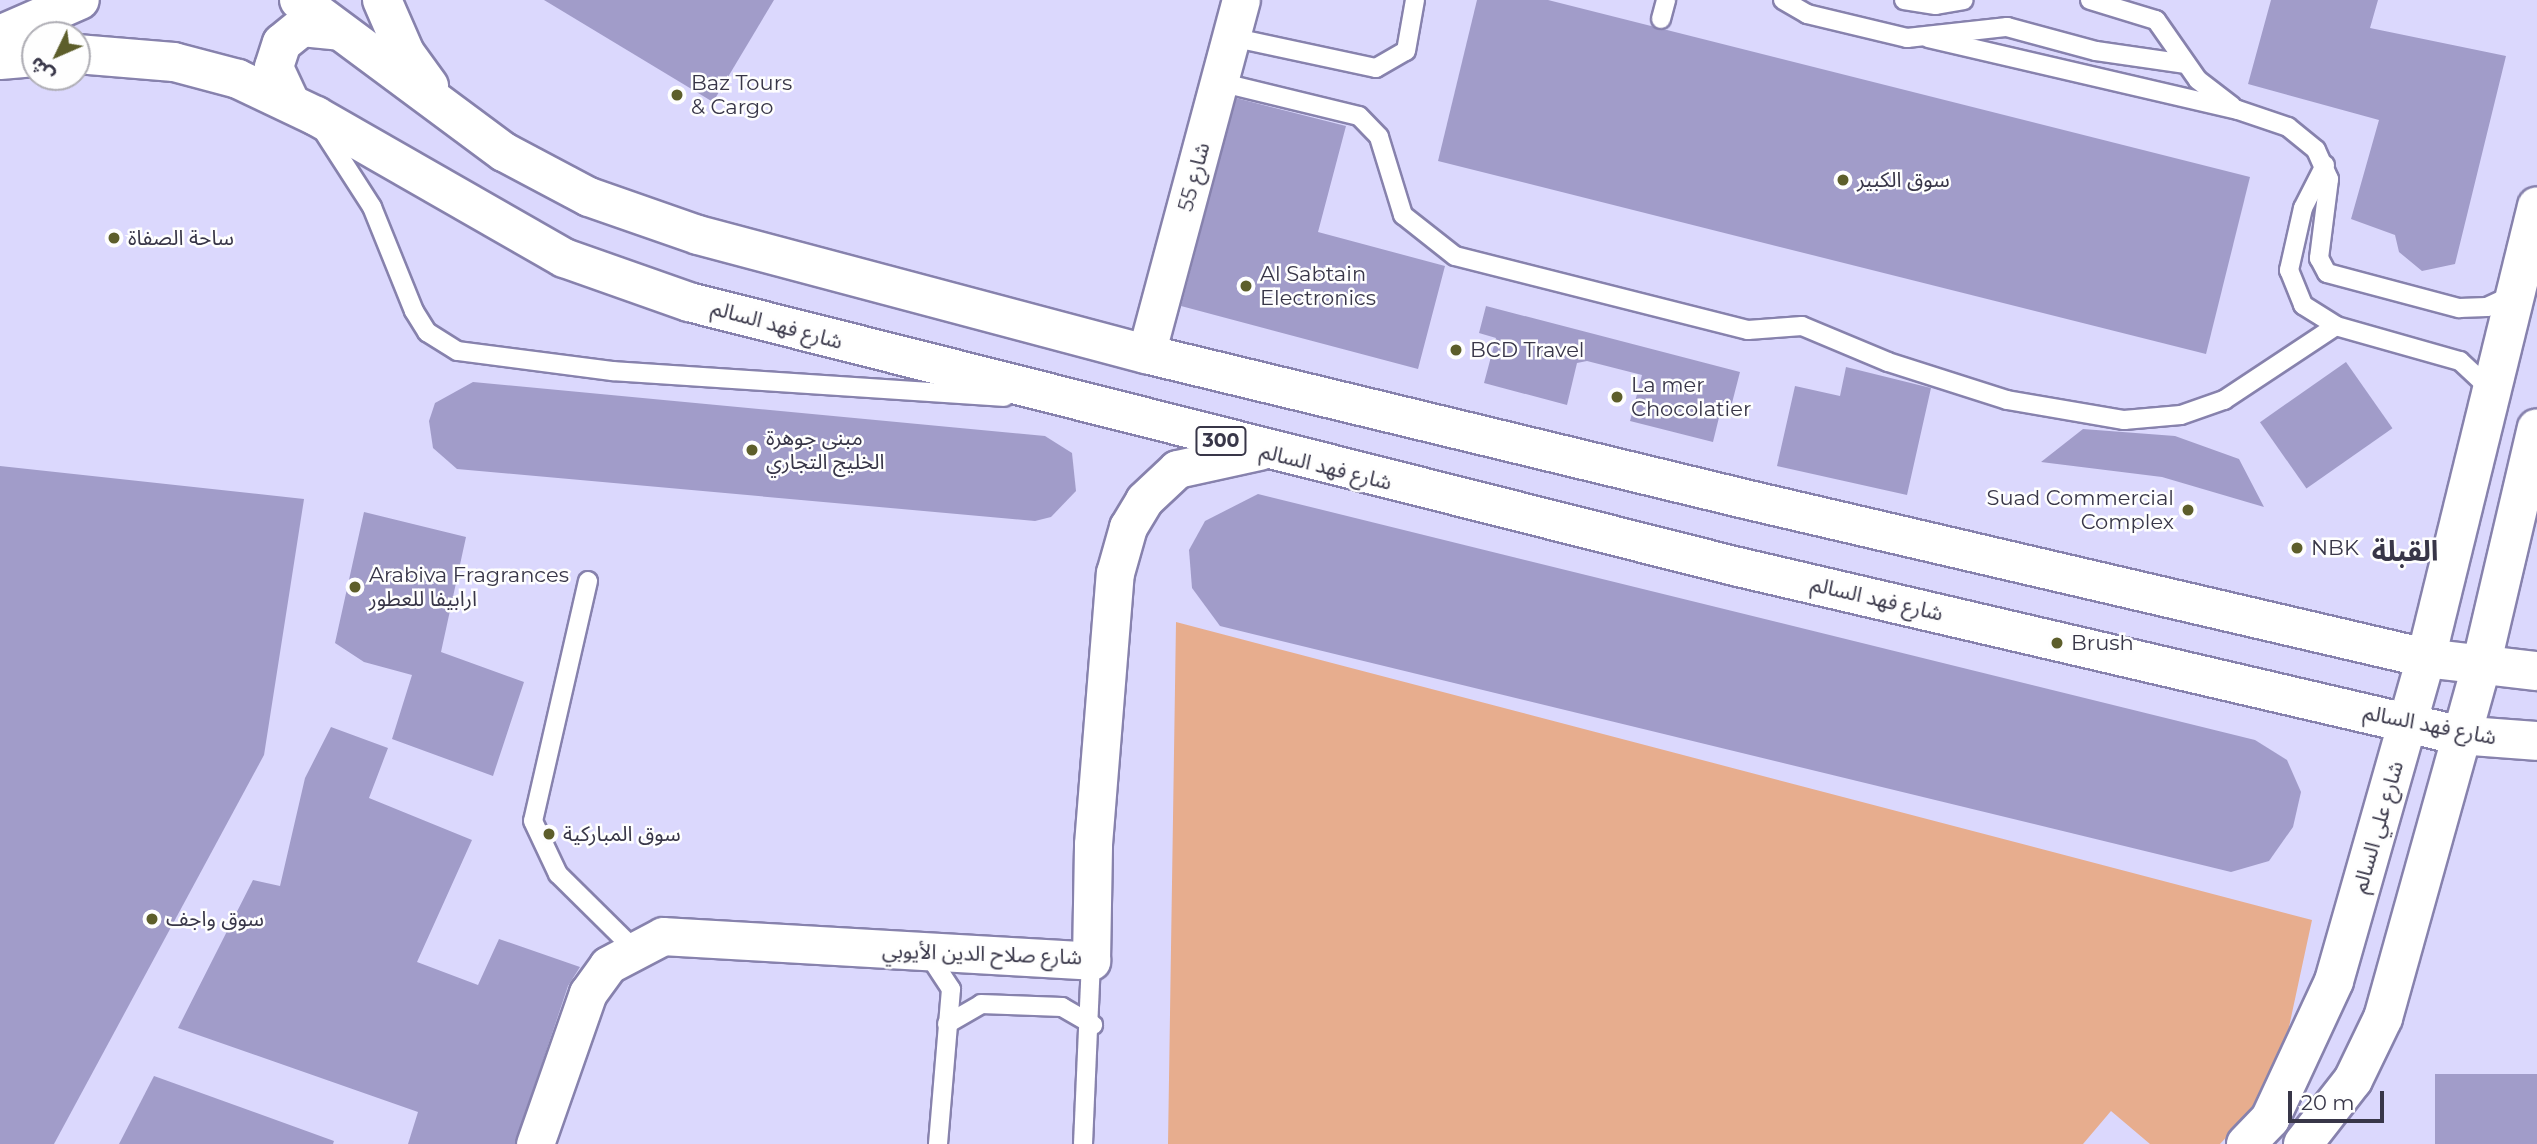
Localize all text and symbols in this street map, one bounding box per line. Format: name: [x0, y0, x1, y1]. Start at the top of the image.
north arrow: [21, 21, 91, 91]
text: ش: [25, 52, 59, 87]
place label: Baz Tours & Cargo: [691, 70, 792, 120]
marker: Baz Tours & Cargo: [669, 87, 685, 103]
street label: شارع 55: [1173, 140, 1215, 214]
place label: سوق الكبير: [1857, 167, 1950, 193]
marker: سوق الكبير: [1835, 172, 1851, 188]
place label: ساحة الصفاة: [128, 225, 234, 251]
marker: ساحة الصفاة: [106, 230, 122, 246]
place label: Al Sabtain Electronics: [1260, 261, 1376, 311]
marker: Al Sabtain Electronics: [1238, 278, 1254, 294]
street label: شارع فهد السالم: [709, 295, 845, 355]
place label: BCD Travel: [1470, 337, 1584, 363]
marker: BCD Travel: [1448, 342, 1464, 358]
place label: La mer Chocolatier: [1631, 372, 1751, 422]
marker: La mer Chocolatier: [1609, 389, 1625, 405]
place label: مبنى جوهرة الخليج التجاري: [766, 425, 885, 475]
road number: 300: [1195, 426, 1247, 456]
street label: شارع فهد السالم: [1258, 438, 1394, 496]
marker: مبنى جوهرة الخليج التجاري: [744, 442, 760, 458]
place label: Suad Commercial Complex: [1987, 485, 2174, 535]
marker: Suad Commercial Complex: [2180, 502, 2196, 518]
district label: القبلة: [2372, 534, 2438, 568]
place label: NBK: [2311, 535, 2359, 561]
marker: NBK: [2289, 540, 2305, 556]
place label: Arabiva Fragrances ارابيفا للعطور: [369, 562, 569, 612]
street label: شارع فهد السالم: [1808, 572, 1946, 626]
marker: Arabiva Fragrances ارابيفا للعطور: [347, 579, 363, 595]
place label: Brush: [2071, 630, 2134, 656]
marker: Brush: [2049, 635, 2065, 651]
street label: شارع فهد السالم: [2361, 700, 2499, 750]
street label: شارع علي السالم: [2347, 758, 2409, 896]
place label: سوق المباركية: [563, 821, 681, 847]
marker: سوق المباركية: [541, 826, 557, 842]
place label: سوق واجف: [166, 906, 264, 932]
marker: سوق واجف: [144, 911, 160, 927]
street label: شارع صلاح الدين الأيوبي: [882, 938, 1082, 970]
scale bar: [2292, 1078, 2388, 1122]
text: 20 m: [2301, 1090, 2355, 1115]

